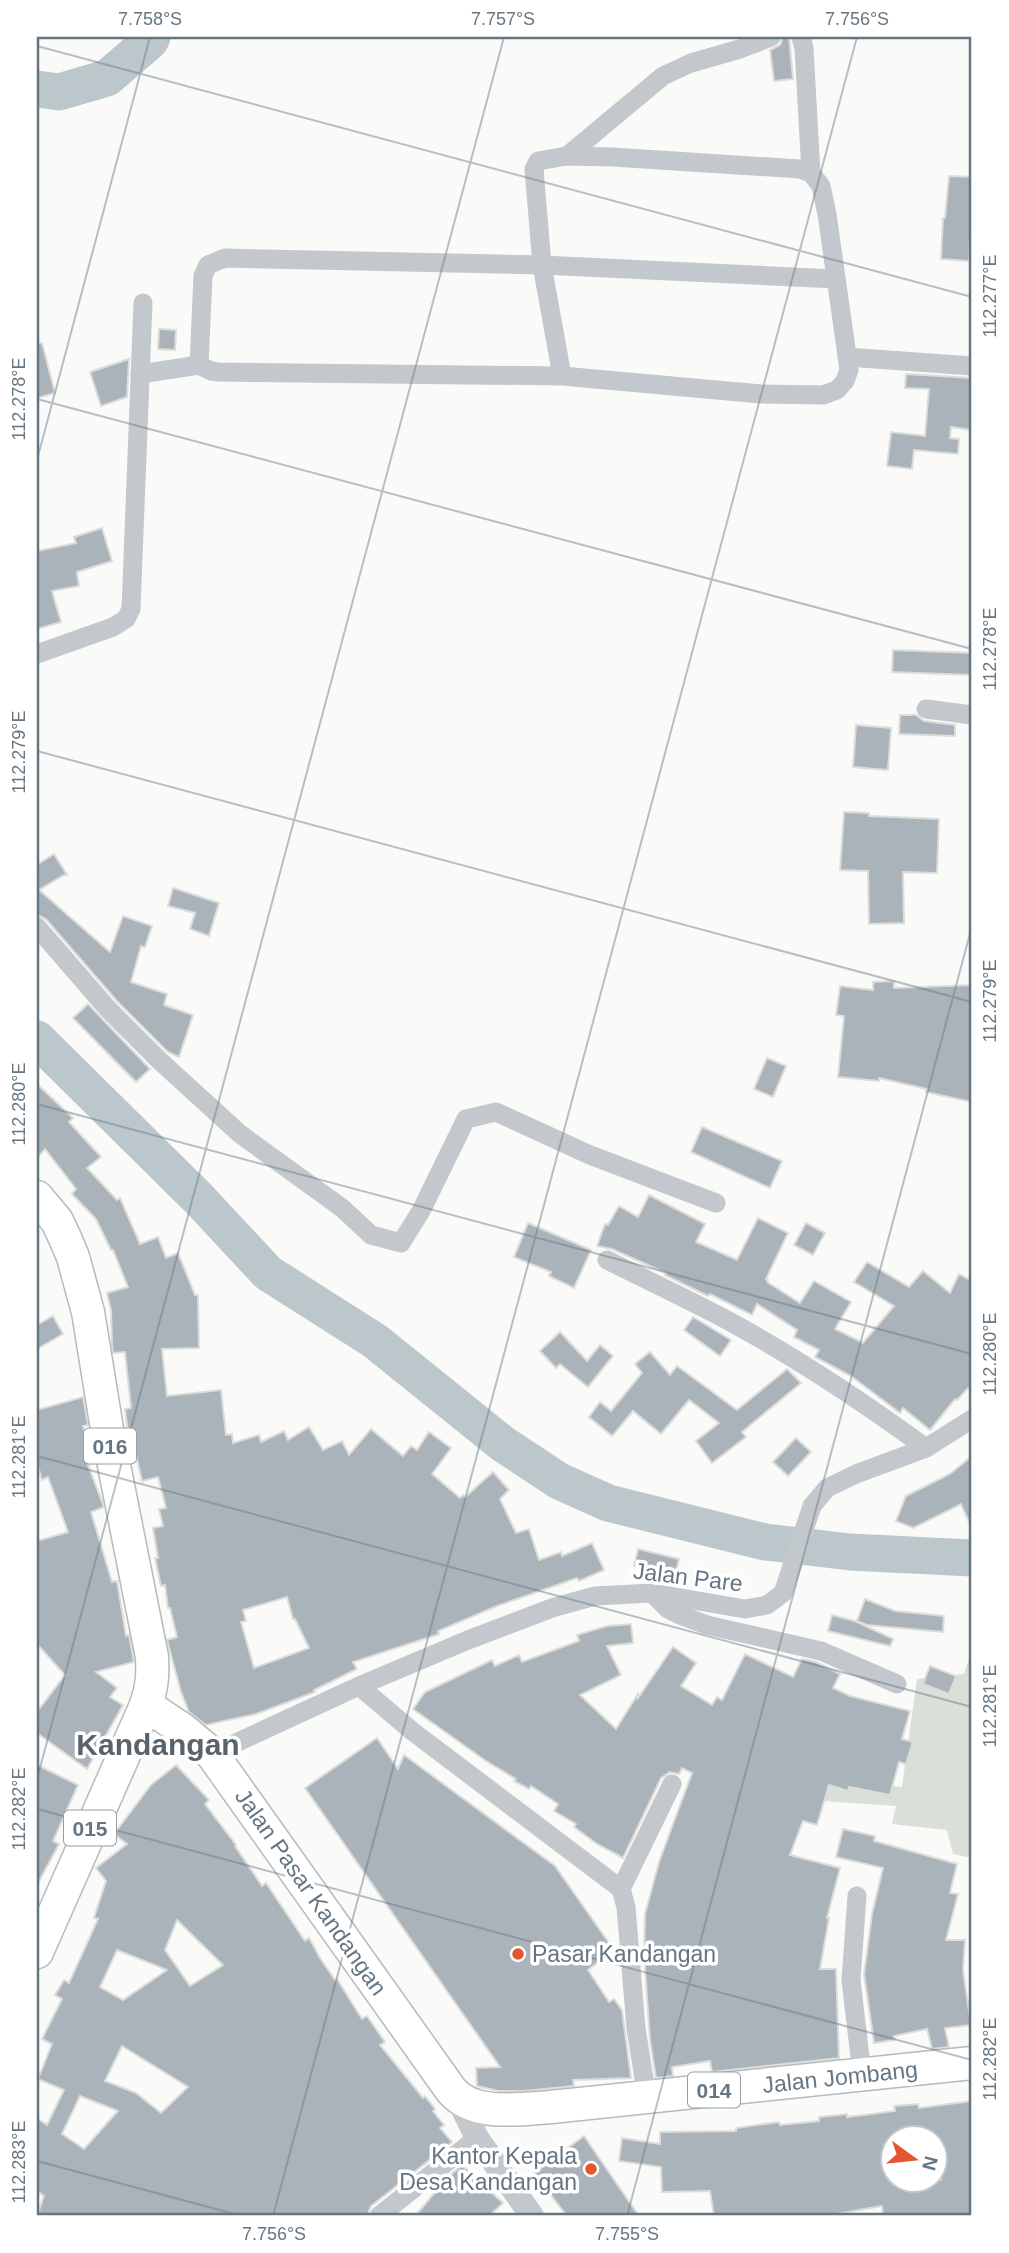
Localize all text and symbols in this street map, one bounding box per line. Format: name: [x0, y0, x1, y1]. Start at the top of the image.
text: 7.758°S: [118, 9, 182, 29]
text: 7.757°S: [471, 9, 535, 29]
text: 7.756°S: [825, 9, 889, 29]
text: 112.277°E: [980, 255, 1000, 337]
text: 112.278°E: [9, 358, 29, 440]
text: 112.278°E: [980, 608, 1000, 690]
text: 112.279°E: [9, 711, 29, 793]
text: 112.279°E: [980, 960, 1000, 1042]
text: 112.280°E: [9, 1063, 29, 1145]
text: 112.280°E: [980, 1313, 1000, 1395]
text: 112.281°E: [9, 1416, 29, 1498]
road number: 016: [84, 1428, 136, 1464]
street label: Jalan Pare: [632, 1557, 744, 1597]
text: 112.281°E: [980, 1665, 1000, 1747]
district label: Kandangan: [76, 1728, 240, 1761]
text: 112.282°E: [9, 1768, 29, 1850]
street label: Jalan Pasar Kandangan: [230, 1784, 392, 2000]
road number: 015: [64, 1811, 116, 1846]
place label: Pasar Kandangan: [532, 1941, 716, 1967]
marker: Pasar Kandangan: [510, 1946, 526, 1962]
text: 112.282°E: [980, 2018, 1000, 2100]
street label: Jalan Jombang: [761, 2056, 919, 2098]
road number: 014: [688, 2072, 740, 2108]
text: 112.283°E: [9, 2121, 29, 2203]
north arrow: [880, 2124, 950, 2194]
place label: Kantor Kepala Desa Kandangan: [399, 2143, 577, 2195]
text: N: [918, 2154, 942, 2173]
marker: Kantor Kepala Desa Kandangan: [583, 2161, 599, 2177]
text: 7.756°S: [242, 2224, 306, 2244]
text: 7.755°S: [595, 2224, 659, 2244]

